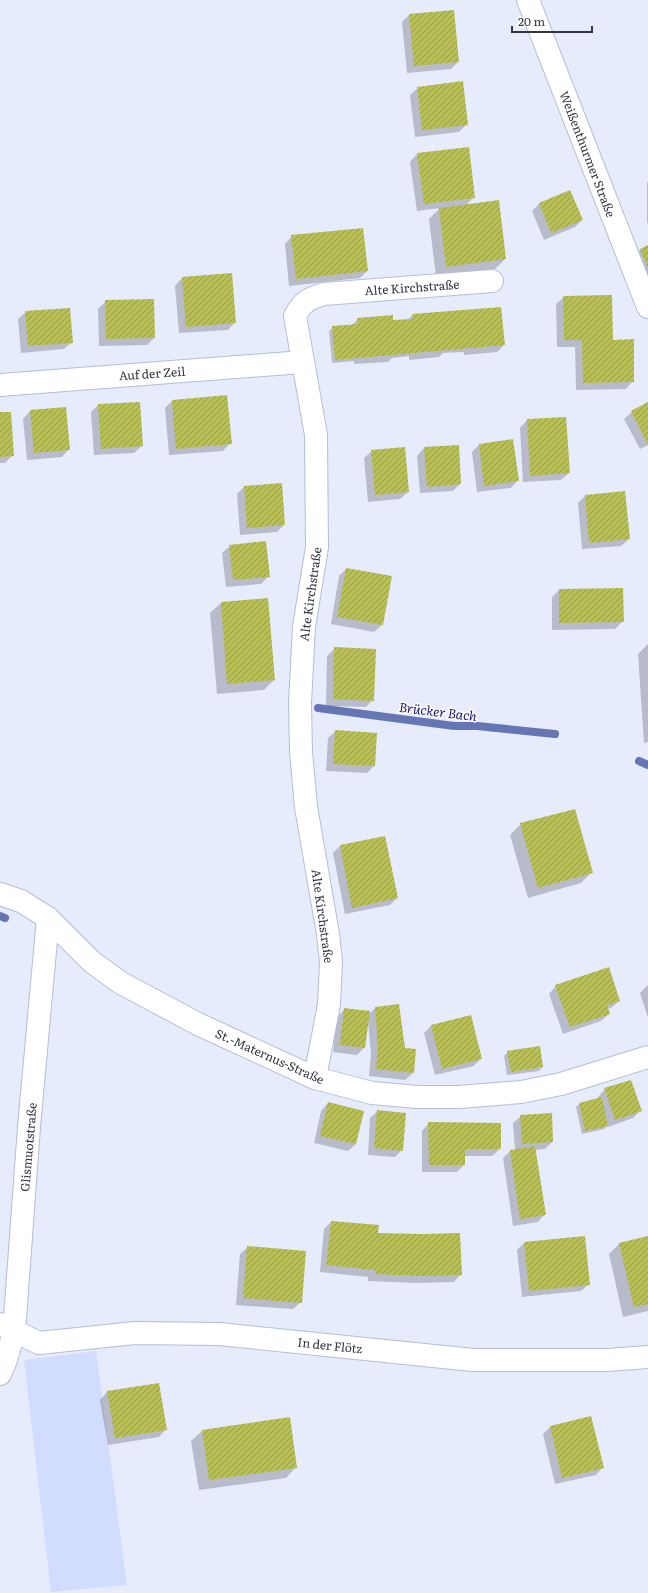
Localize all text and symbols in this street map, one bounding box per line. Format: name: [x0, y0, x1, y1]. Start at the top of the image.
scale bar: [512, 8, 592, 34]
text: 20 m: [518, 12, 545, 30]
street label: Weißenthurmer Straße: [556, 88, 620, 220]
street label: Alte Kirchstraße: [364, 275, 460, 299]
street label: Auf der Zeil: [118, 362, 186, 384]
street label: Alte Kirchstraße: [294, 546, 326, 642]
water label: Brücker Bach: [398, 697, 478, 725]
street label: Alte Kirchstraße: [307, 868, 339, 964]
street label: St.-Maternus-Straße: [213, 1024, 327, 1088]
street label: Glismuotstraße: [15, 1102, 41, 1192]
street label: In der Flötz: [297, 1333, 364, 1357]

